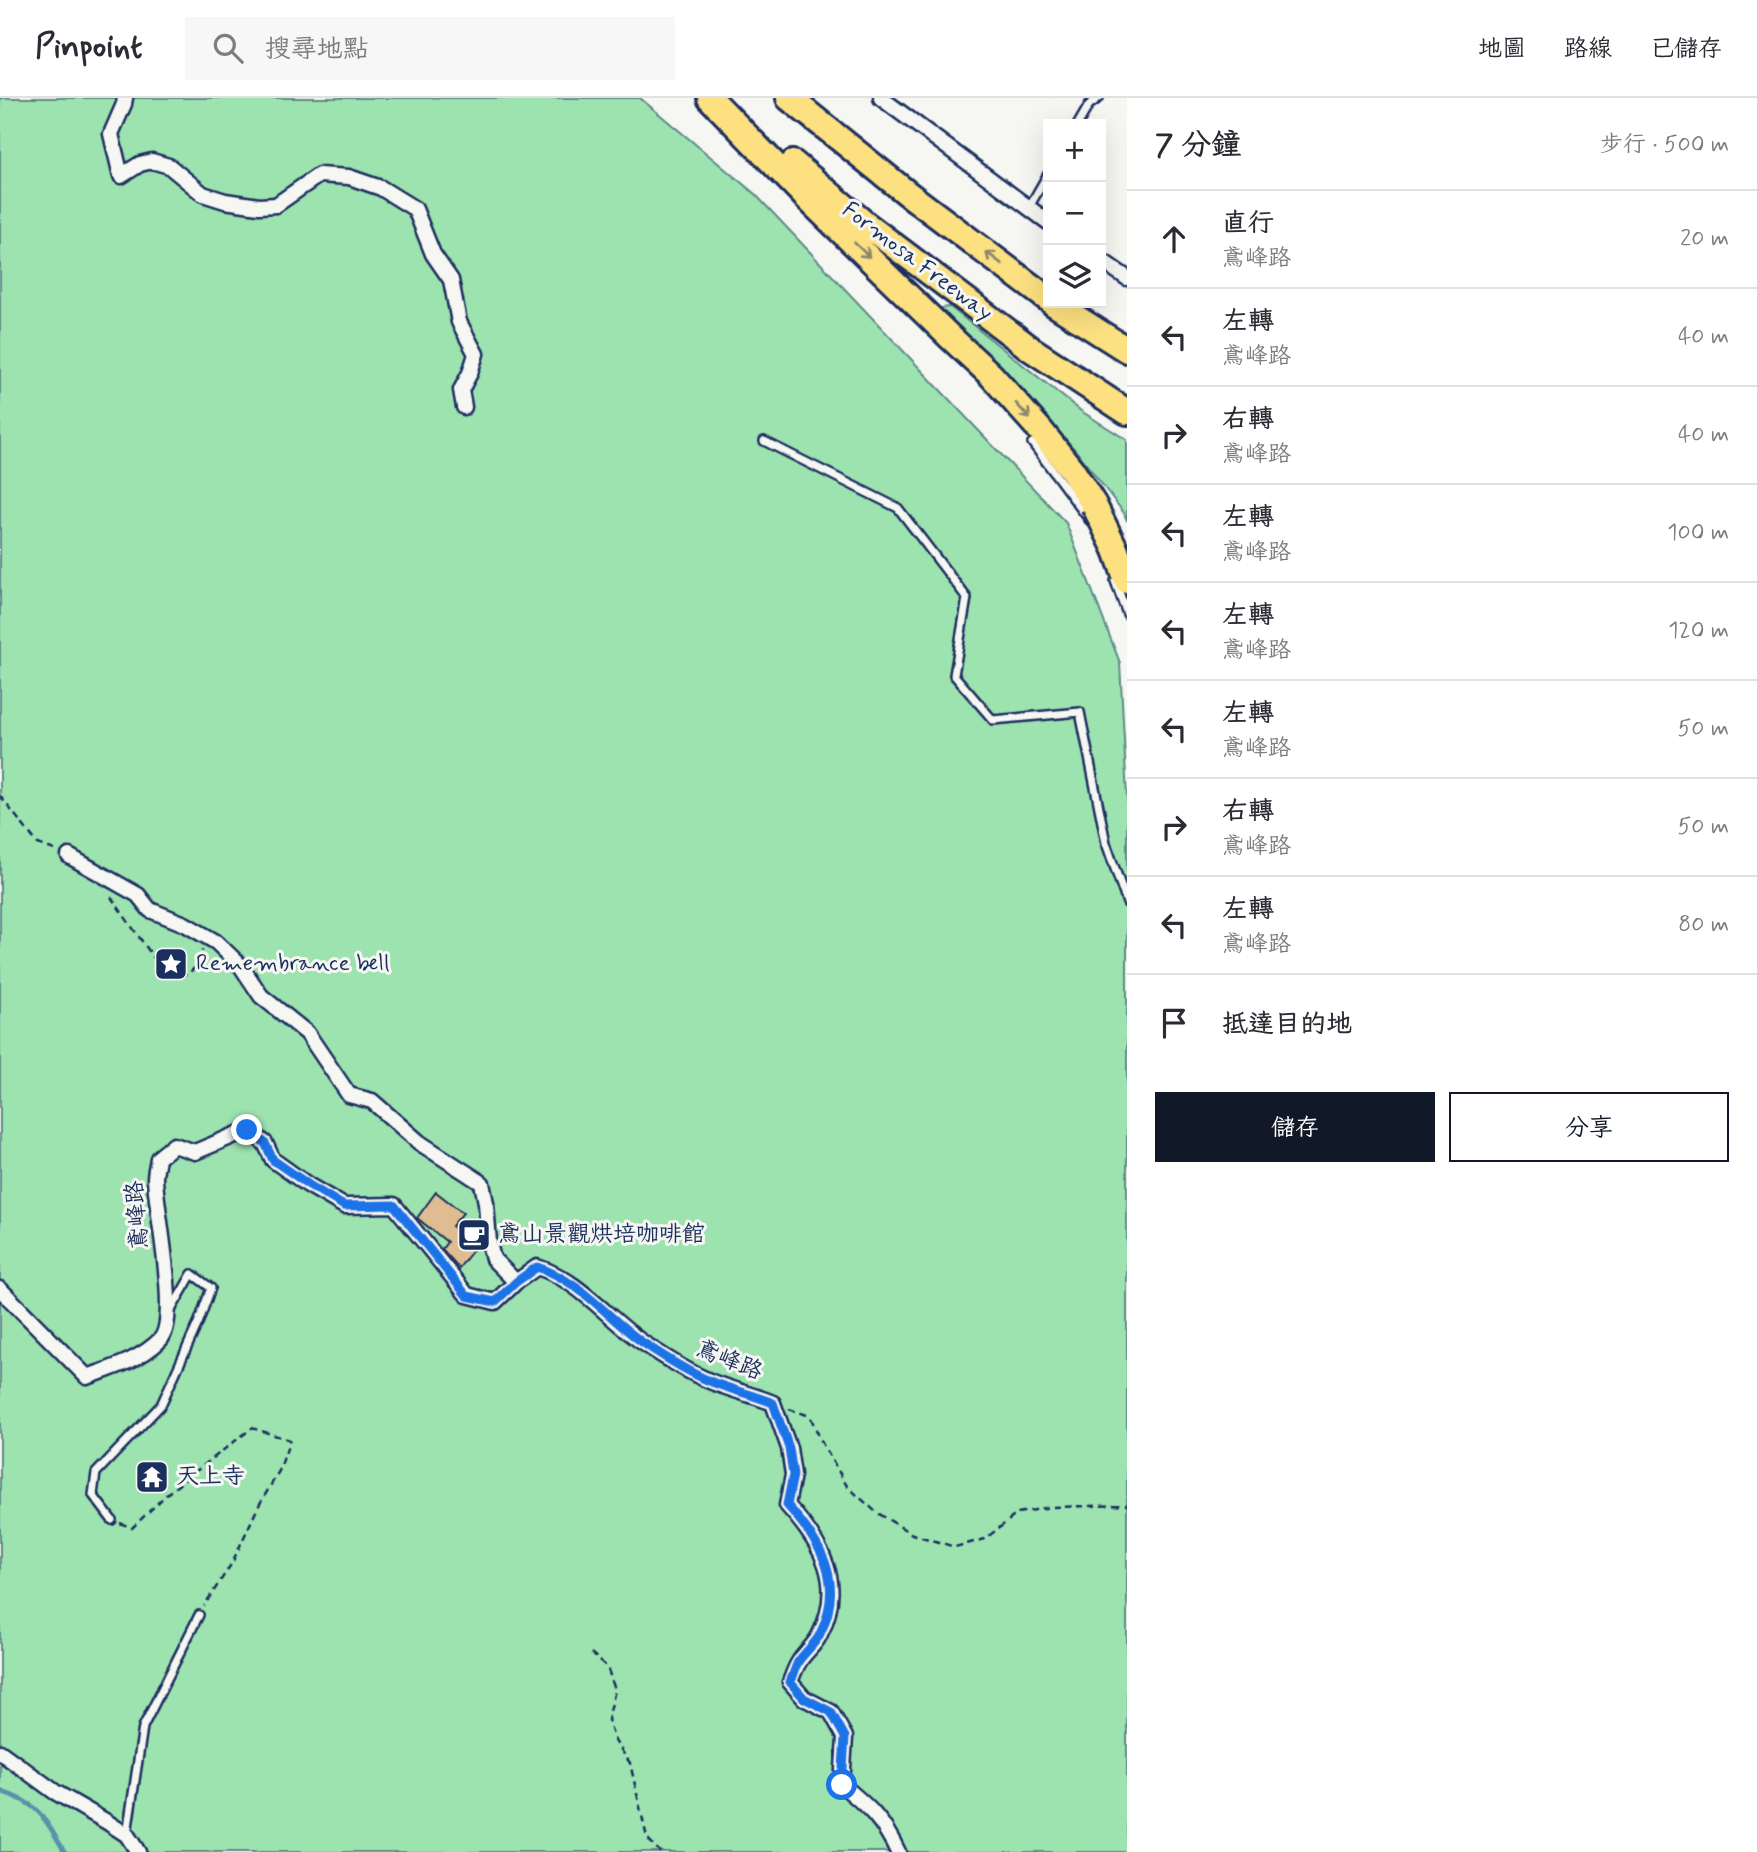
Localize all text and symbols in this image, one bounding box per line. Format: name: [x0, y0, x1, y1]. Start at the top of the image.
search box: [185, 17, 675, 80]
text: Pinpoint: [35, 26, 143, 70]
icon: search: [209, 29, 247, 67]
text: 搜尋地點: [265, 33, 369, 67]
text: 地圖: [1478, 34, 1526, 65]
text: 路線: [1564, 34, 1612, 65]
text: 已儲存: [1650, 34, 1722, 65]
map controls: [1043, 119, 1106, 308]
button: +: [1043, 119, 1106, 182]
text: 7 分鐘: [1155, 126, 1241, 165]
text: 步行 · 500 m: [1600, 130, 1729, 160]
button: −: [1043, 182, 1106, 245]
street label: Formosa Freeway: [836, 195, 998, 329]
text: 直行: [1222, 207, 1274, 241]
icon: ahead: [1155, 220, 1193, 258]
text: 20 m: [1680, 224, 1729, 254]
one-way arrow: [853, 242, 870, 259]
text: 鳶峰路: [1222, 244, 1291, 274]
button: layers: [1043, 245, 1106, 308]
one-way arrow: [985, 250, 1004, 265]
text: 左轉: [1222, 305, 1274, 339]
icon: left: [1155, 318, 1193, 356]
text: 40 m: [1678, 322, 1729, 352]
text: 鳶峰路: [1222, 342, 1291, 372]
one-way arrow: [1015, 402, 1031, 420]
text: 右轉: [1222, 403, 1274, 437]
icon: right: [1155, 416, 1193, 454]
text: 40 m: [1678, 420, 1729, 450]
text: 鳶峰路: [1222, 440, 1291, 470]
text: 左轉: [1222, 501, 1274, 535]
icon: left: [1155, 514, 1193, 552]
text: 100 m: [1667, 518, 1729, 548]
text: 鳶峰路: [1222, 538, 1291, 568]
text: 左轉: [1222, 599, 1274, 633]
icon: left: [1155, 612, 1193, 650]
text: 120 m: [1668, 616, 1729, 646]
text: 鳶峰路: [1222, 636, 1291, 666]
text: 左轉: [1222, 697, 1274, 731]
icon: left: [1155, 710, 1193, 748]
text: 50 m: [1678, 714, 1729, 744]
text: 鳶峰路: [1222, 734, 1291, 764]
text: 右轉: [1222, 795, 1274, 829]
icon: right: [1155, 808, 1193, 846]
text: 50 m: [1678, 812, 1729, 842]
text: 鳶峰路: [1222, 832, 1291, 862]
text: 左轉: [1222, 893, 1274, 927]
icon: left: [1155, 906, 1193, 944]
text: 80 m: [1678, 910, 1729, 940]
text: 鳶峰路: [1222, 930, 1291, 960]
place icon: Remembrance bell: [152, 945, 190, 983]
place label: Remembrance bell: [196, 949, 390, 979]
icon: arrive: [1155, 1004, 1193, 1042]
text: 抵達目的地: [1222, 1008, 1352, 1042]
button: 儲存: [1155, 1092, 1435, 1162]
button: 分享: [1449, 1092, 1729, 1162]
route end: [231, 1114, 262, 1145]
street label: 鳶峰路: [120, 1179, 156, 1251]
cafe icon: 鳶山景觀烘培咖啡館: [455, 1216, 493, 1254]
place label: 鳶山景觀烘培咖啡館: [498, 1220, 705, 1250]
street label: 鳶峰路: [691, 1334, 767, 1388]
temple icon: 天上寺: [133, 1458, 171, 1496]
place label: 天上寺: [176, 1462, 245, 1492]
route start: [826, 1769, 857, 1800]

